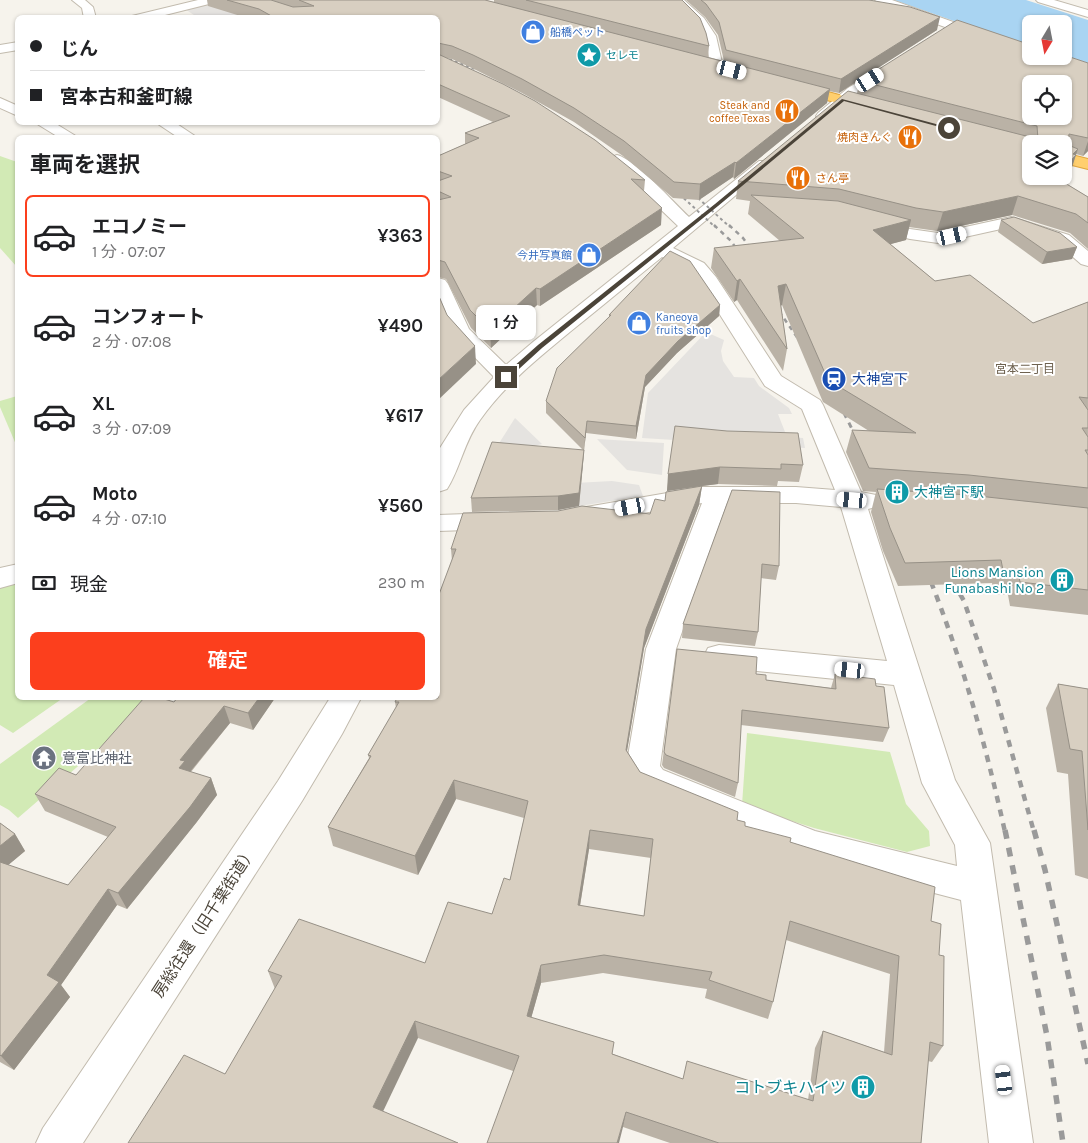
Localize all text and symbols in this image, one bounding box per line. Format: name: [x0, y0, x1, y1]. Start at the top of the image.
north arrow: [1022, 15, 1072, 65]
map controls: [1022, 15, 1072, 185]
shop icon: 船橋ペット: [520, 19, 546, 45]
place label: 船橋ペット: [550, 26, 605, 39]
text: じん: [60, 38, 98, 60]
place icon: セレモ: [576, 42, 602, 68]
place label: セレモ: [606, 49, 639, 62]
car: [715, 59, 748, 81]
car: [853, 66, 886, 94]
button: locate: [1022, 75, 1072, 125]
text: 宮本古和釜町線: [60, 86, 193, 108]
restaurant icon: Steak and coffee Texas: [774, 98, 800, 124]
place label: Steak and coffee Texas: [709, 99, 770, 125]
route start: [938, 117, 960, 139]
restaurant icon: 焼肉きんぐ: [897, 124, 923, 150]
place label: 焼肉きんぐ: [837, 131, 892, 144]
button: layers: [1022, 135, 1072, 185]
text: 車両を選択: [30, 152, 140, 178]
restaurant icon: さん亭: [785, 165, 811, 191]
place label: さん亭: [816, 172, 849, 185]
icon: car: [32, 214, 77, 259]
text: エコノミー: [92, 216, 187, 238]
text: ¥363: [377, 225, 423, 247]
car: [935, 225, 968, 247]
text: 1 分 · 07:07: [92, 242, 165, 261]
shop icon: 今井写真館: [576, 242, 602, 268]
place label: 今井写真館: [517, 249, 572, 262]
icon: car: [32, 304, 77, 349]
callout: 1 分: [476, 304, 536, 340]
text: コンフォート: [92, 306, 205, 328]
shop icon: Kaneoya fruits shop: [626, 310, 652, 336]
place label: Kaneoya fruits shop: [656, 311, 711, 337]
text: 1 分: [493, 313, 519, 332]
text: ¥490: [378, 315, 423, 337]
text: 2 分 · 07:08: [92, 332, 172, 351]
district label: 宮本二丁目: [995, 362, 1055, 376]
route end: [495, 366, 517, 388]
station icon: 大神宮下: [821, 366, 847, 392]
place label: 大神宮下: [852, 371, 908, 388]
text: XL: [92, 393, 114, 415]
icon: car: [32, 394, 77, 439]
text: ¥617: [385, 405, 423, 427]
text: 3 分 · 07:09: [92, 419, 171, 438]
building icon: 大神宮下駅: [884, 479, 910, 505]
text: Moto: [92, 483, 138, 505]
icon: car: [32, 484, 77, 529]
place label: 大神宮下駅: [914, 484, 984, 501]
car: [836, 491, 867, 509]
text: ¥560: [378, 495, 423, 517]
car: [613, 497, 646, 517]
text: 4 分 · 07:10: [92, 509, 167, 528]
place label: Lions Mansion Funabashi No 2: [944, 564, 1044, 597]
building icon: Lions Mansion Funabashi No 2: [1049, 567, 1075, 593]
icon: cash: [30, 569, 58, 597]
text: 230 m: [378, 573, 425, 592]
text: 現金: [70, 574, 108, 596]
button: 確定: [30, 632, 425, 690]
car: [834, 661, 865, 679]
temple icon: 意富比神社: [31, 745, 57, 771]
place label: 意富比神社: [62, 750, 132, 767]
street label: 房総往還（旧千葉街道）: [148, 843, 260, 1001]
car: [994, 1064, 1013, 1096]
building icon: コトブキハイツ: [850, 1074, 876, 1100]
place label: コトブキハイツ: [734, 1078, 846, 1097]

